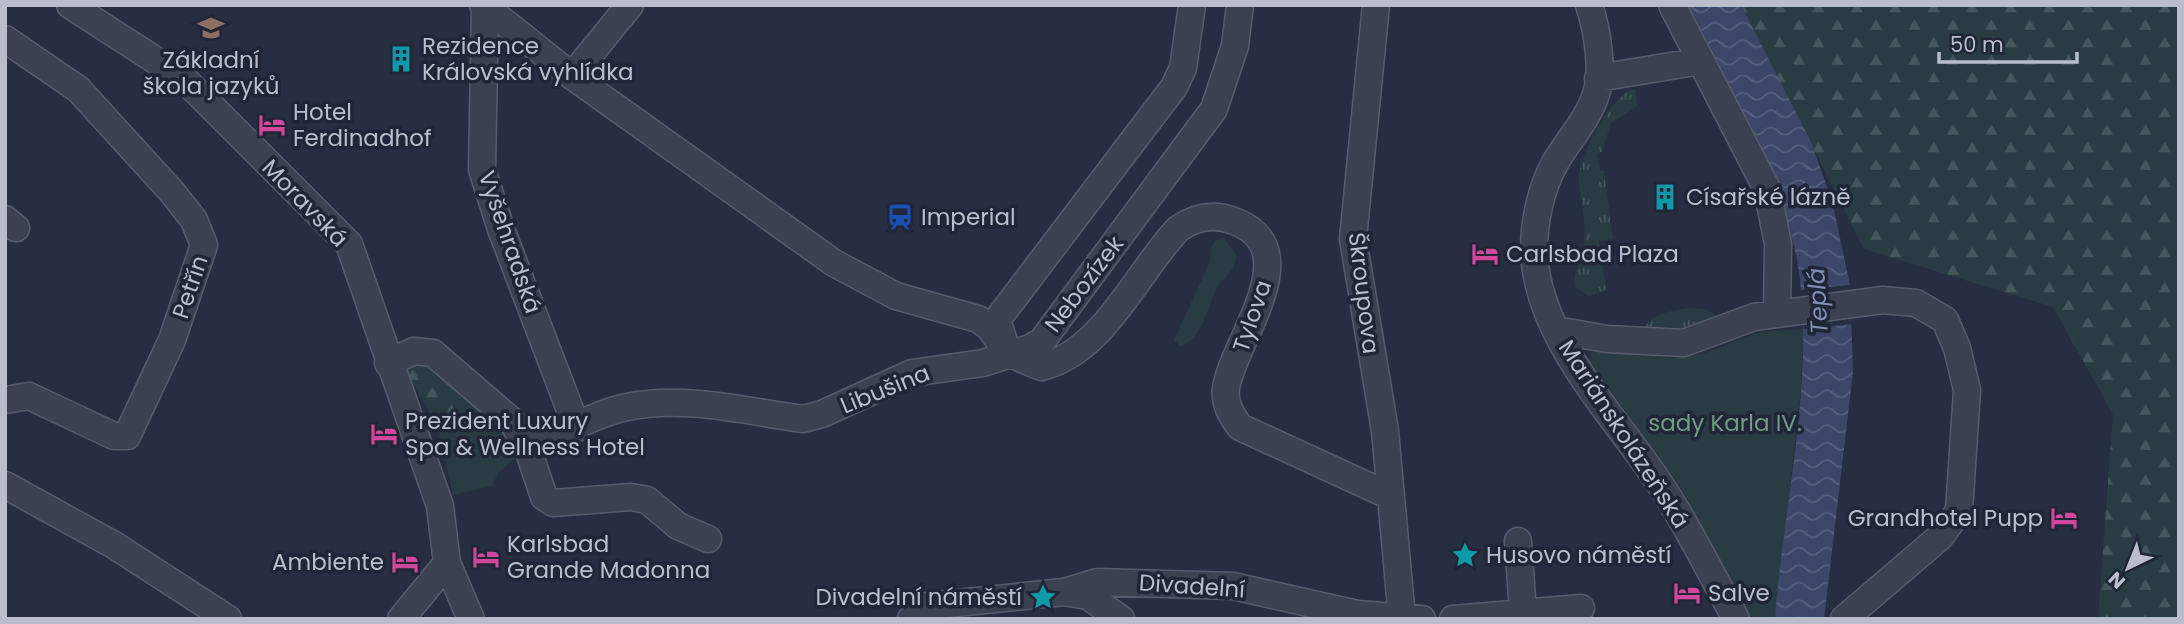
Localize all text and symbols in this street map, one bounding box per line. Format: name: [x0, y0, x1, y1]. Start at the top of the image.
school or university icon: Základní škola jazyků: [196, 13, 226, 43]
scale bar: [1939, 21, 2077, 65]
place label: Rezidence Královská vyhlídka: [422, 30, 634, 88]
text: 50 m: [1950, 30, 2004, 59]
place label: Základní škola jazyků: [142, 44, 280, 102]
building icon: Rezidence Královská vyhlídka: [386, 44, 416, 74]
place label: Hotel Ferdinadhof: [293, 96, 431, 154]
hotel icon: Hotel Ferdinadhof: [257, 110, 287, 140]
street label: Moravská: [255, 152, 355, 254]
street label: Vyšehradská: [471, 167, 549, 317]
place label: Císařské lázně: [1686, 181, 1850, 213]
building icon: Císařské lázně: [1650, 182, 1680, 212]
place label: Imperial: [921, 201, 1016, 233]
station icon: Imperial: [885, 202, 915, 232]
street label: Nebozízek: [1037, 229, 1131, 339]
street label: Škroupova: [1341, 230, 1387, 356]
place label: Carlsbad Plaza: [1506, 238, 1679, 270]
hotel icon: Carlsbad Plaza: [1470, 239, 1500, 269]
street label: Petřín: [164, 251, 216, 323]
water label: Teplá: [1799, 267, 1836, 335]
street label: Tylova: [1225, 276, 1279, 356]
street label: Mariánskolázeňská: [1551, 334, 1697, 534]
street label: Libušina: [836, 357, 934, 421]
place label: Prezident Luxury Spa & Wellness Hotel: [405, 405, 645, 463]
park label: sady Karla IV.: [1648, 407, 1802, 439]
hotel icon: Prezident Luxury Spa & Wellness Hotel: [369, 419, 399, 449]
place label: Grandhotel Pupp: [1848, 502, 2043, 534]
hotel icon: Grandhotel Pupp: [2049, 503, 2079, 533]
place label: Karlsbad Grande Madonna: [507, 528, 710, 586]
north arrow: [2093, 533, 2163, 603]
place label: Husovo náměstí: [1486, 539, 1672, 571]
place icon: Husovo náměstí: [1450, 540, 1480, 570]
hotel icon: Karlsbad Grande Madonna: [471, 542, 501, 572]
place label: Ambiente: [272, 546, 384, 578]
hotel icon: Ambiente: [390, 547, 420, 577]
text: N: [2102, 565, 2131, 595]
street label: Divadelní: [1138, 566, 1246, 606]
place label: Salve: [1708, 577, 1770, 609]
hotel icon: Salve: [1672, 578, 1702, 608]
place label: Divadelní náměstí: [815, 581, 1022, 613]
place icon: Divadelní náměstí: [1028, 582, 1058, 612]

